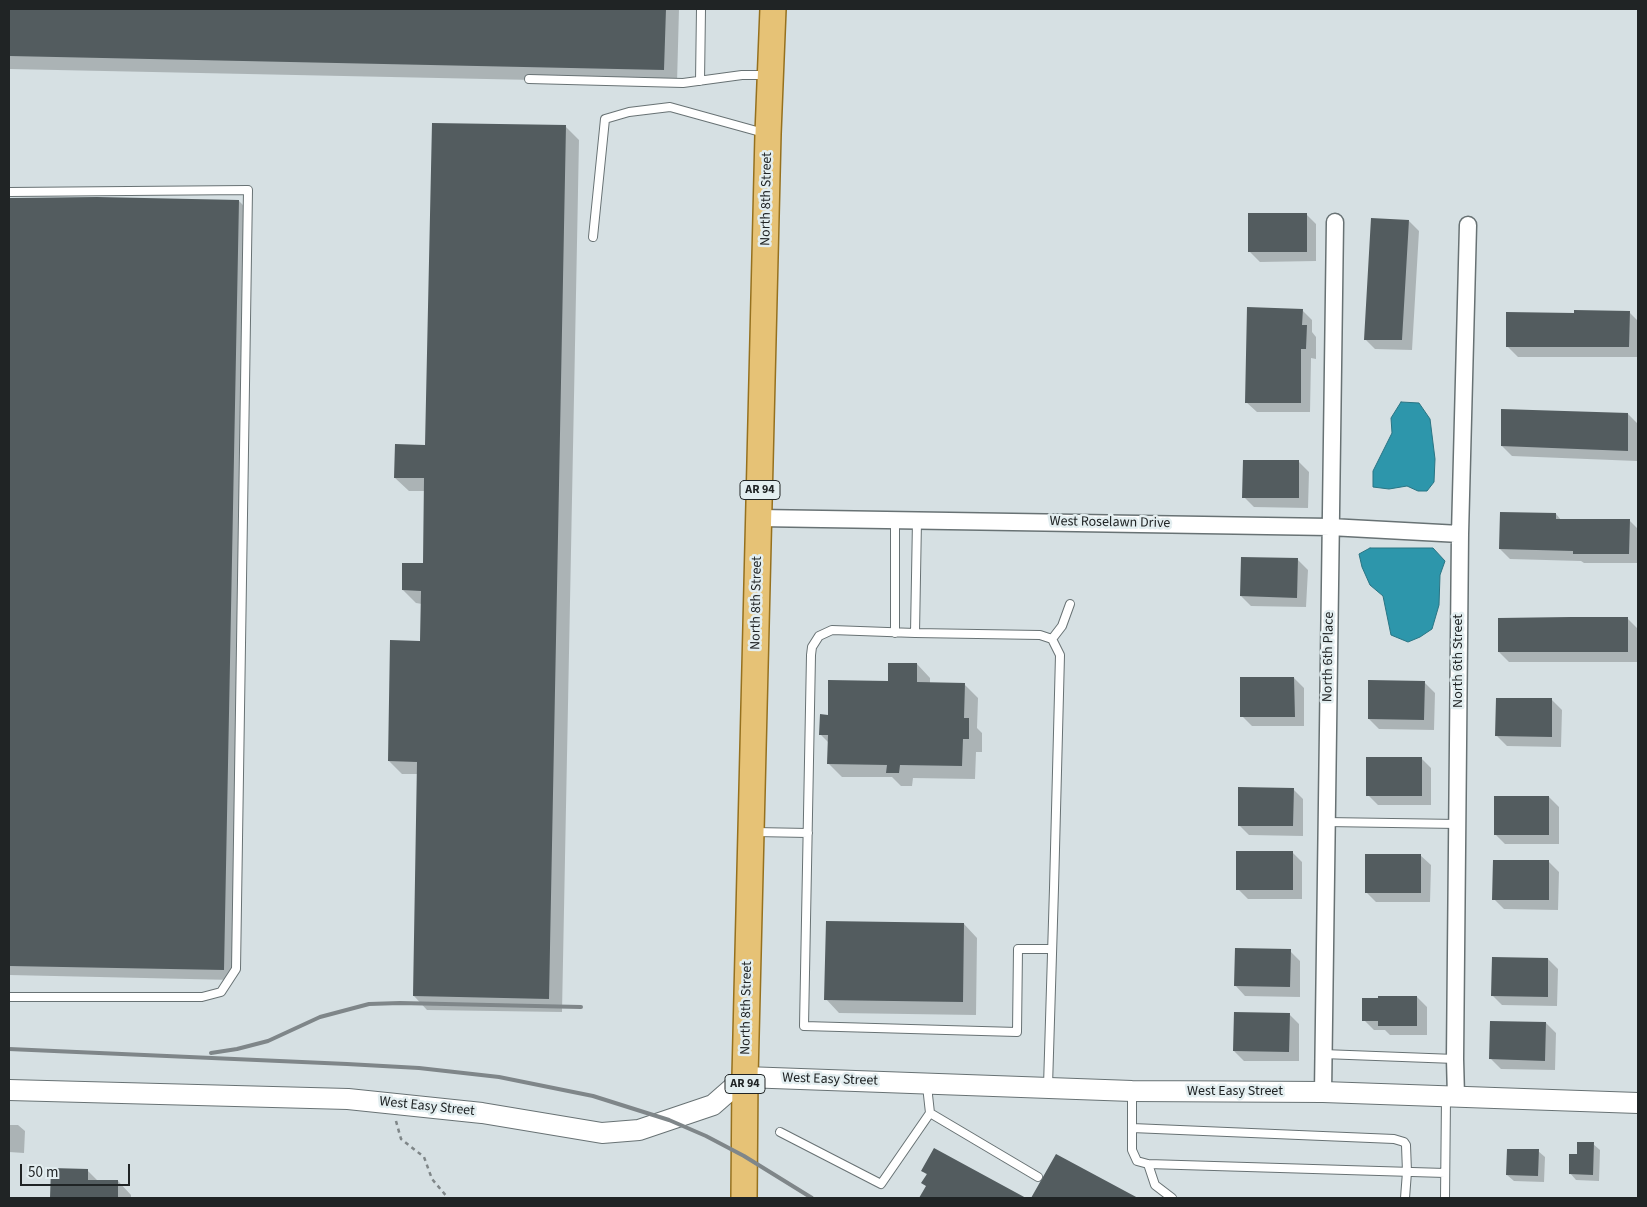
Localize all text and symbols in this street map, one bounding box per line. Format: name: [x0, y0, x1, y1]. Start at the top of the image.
street label: North 8th Street: [758, 152, 776, 246]
road number: AR 94: [740, 480, 780, 500]
street label: West Roselawn Drive: [1049, 514, 1171, 532]
street label: North 8th Street: [748, 556, 766, 650]
street label: North 6th Place: [1320, 612, 1338, 702]
street label: North 6th Street: [1451, 614, 1467, 708]
street label: North 8th Street: [738, 961, 756, 1055]
street label: West Easy Street: [782, 1070, 878, 1090]
road number: AR 94: [725, 1074, 765, 1094]
street label: West Easy Street: [1187, 1084, 1283, 1100]
street label: West Easy Street: [378, 1094, 476, 1120]
scale bar: [22, 1154, 132, 1186]
text: 50 m: [28, 1162, 58, 1183]

